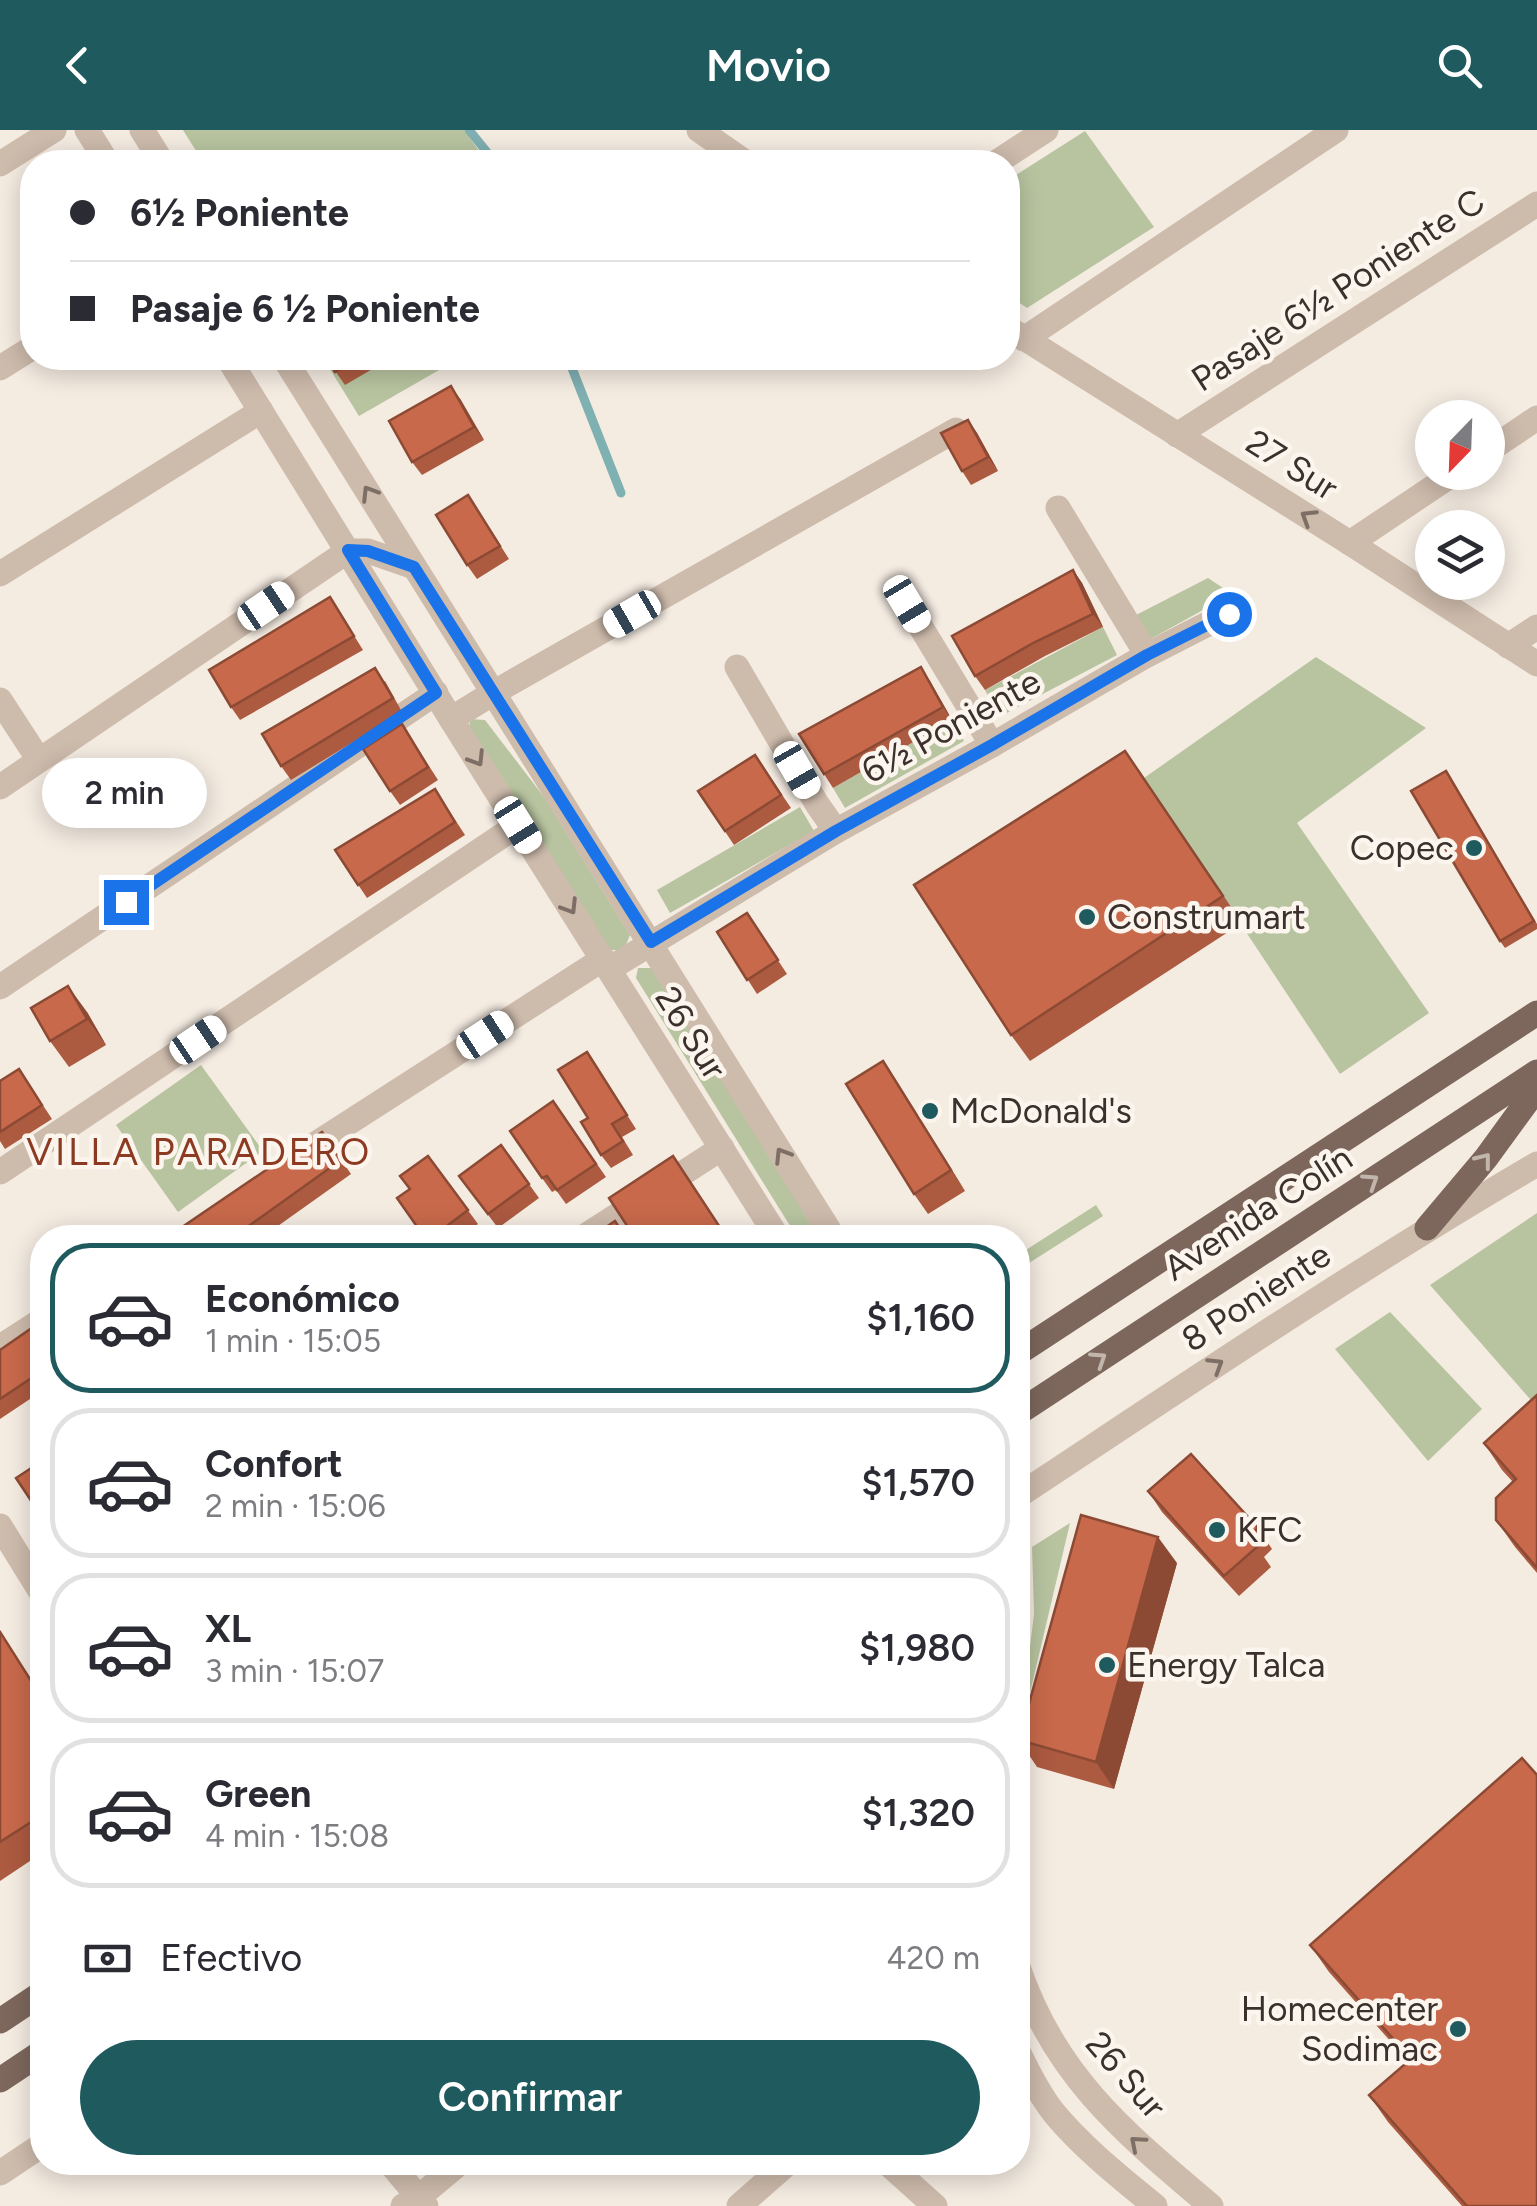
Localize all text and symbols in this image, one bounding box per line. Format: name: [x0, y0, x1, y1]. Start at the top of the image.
icon: back: [50, 38, 105, 93]
text: Movio: [706, 38, 831, 92]
icon: search: [1432, 38, 1487, 93]
street label: Pasaje 6½ Poniente C: [1184, 180, 1492, 400]
text: 6½ Poniente: [130, 190, 349, 236]
text: Pasaje 6 ½ Poniente: [130, 286, 480, 332]
north arrow: [1415, 400, 1505, 490]
map controls: [1415, 400, 1505, 600]
street label: 27 Sur: [1239, 421, 1346, 509]
one-way arrow: [362, 486, 381, 504]
one-way arrow: [1301, 510, 1319, 529]
button: layers: [1415, 510, 1505, 600]
car: [879, 571, 935, 637]
car: [233, 577, 299, 635]
car: [599, 586, 665, 642]
route start: [1207, 592, 1252, 637]
street label: 6½ Poniente: [855, 660, 1047, 792]
car: [769, 737, 825, 803]
one-way arrow: [464, 748, 483, 766]
callout: 2 min: [44, 757, 208, 827]
text: 2 min: [85, 774, 164, 812]
car: [489, 792, 547, 858]
place label: Copec: [1350, 827, 1454, 869]
marker: Copec: [1463, 837, 1485, 859]
route end: [104, 880, 149, 925]
one-way arrow: [558, 896, 577, 914]
place label: Construmart: [1107, 896, 1306, 938]
marker: Construmart: [1076, 906, 1098, 928]
street label: 26 Sur: [646, 979, 736, 1087]
car: [452, 1006, 518, 1064]
car: [165, 1011, 231, 1069]
place label: McDonald's: [950, 1090, 1132, 1132]
marker: McDonald's: [919, 1100, 941, 1122]
district label: VILLA PARADERO: [26, 1129, 372, 1175]
street label: Avenida Colín: [1156, 1137, 1360, 1289]
one-way arrow: [776, 1148, 795, 1166]
one-way arrow: [1472, 1153, 1490, 1171]
one-way arrow: [1359, 1175, 1378, 1193]
street label: 8 Poniente: [1174, 1233, 1338, 1361]
icon: car: [85, 1273, 175, 1363]
text: Económico: [205, 1276, 400, 1322]
text: $1,160: [866, 1295, 975, 1341]
text: 1 min · 15:05: [205, 1322, 381, 1360]
one-way arrow: [1088, 1353, 1106, 1372]
one-way arrow: [1205, 1358, 1223, 1377]
icon: car: [85, 1438, 175, 1528]
text: Confort: [205, 1441, 342, 1487]
text: $1,570: [861, 1460, 975, 1506]
text: 2 min · 15:06: [205, 1487, 386, 1525]
place label: KFC: [1237, 1509, 1303, 1551]
marker: KFC: [1206, 1519, 1228, 1541]
icon: car: [85, 1603, 175, 1693]
text: XL: [205, 1606, 251, 1652]
text: $1,980: [859, 1625, 975, 1671]
place label: Energy Talca: [1127, 1644, 1325, 1686]
text: 3 min · 15:07: [205, 1652, 384, 1690]
marker: Energy Talca: [1096, 1654, 1118, 1676]
icon: car: [85, 1768, 175, 1858]
text: Green: [205, 1771, 311, 1817]
text: $1,320: [861, 1790, 975, 1836]
text: 4 min · 15:08: [205, 1817, 389, 1855]
icon: cash: [80, 1931, 135, 1986]
text: Efectivo: [160, 1935, 302, 1981]
text: 420 m: [887, 1939, 980, 1977]
place label: Homecenter Sodimac: [1241, 1988, 1438, 2070]
marker: Homecenter Sodimac: [1447, 2018, 1469, 2040]
street label: 26 Sur: [1077, 2023, 1175, 2127]
button: Confirmar: [80, 2040, 980, 2155]
one-way arrow: [1130, 2136, 1148, 2154]

